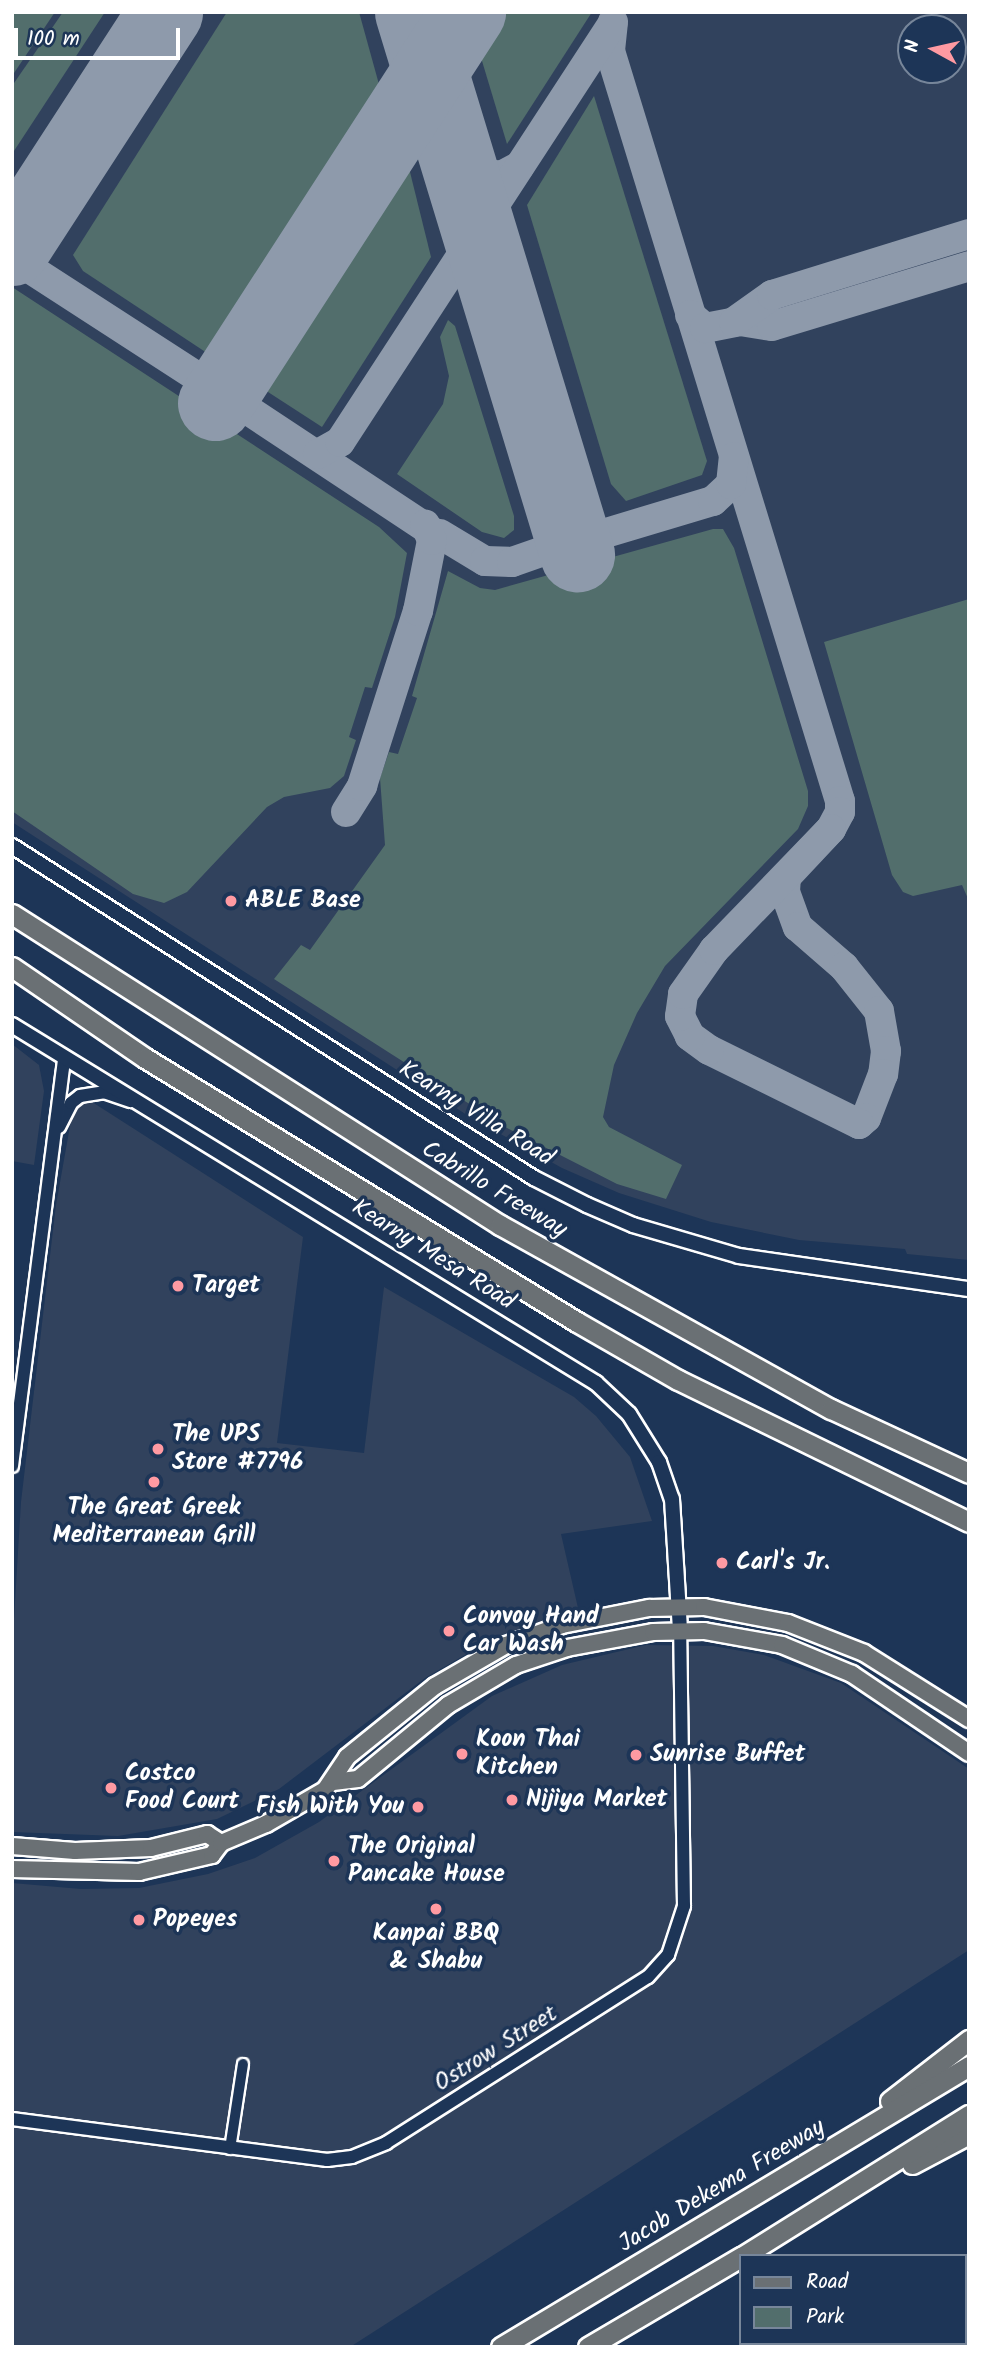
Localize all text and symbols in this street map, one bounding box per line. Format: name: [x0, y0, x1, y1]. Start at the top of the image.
scale bar: [18, 14, 184, 58]
north arrow: [897, 14, 967, 84]
text: 100 m: [27, 23, 80, 56]
text: N: [897, 38, 929, 54]
place label: ABLE Base: [245, 887, 361, 915]
marker: ABLE Base: [223, 893, 239, 909]
street label: Kearny Villa Road: [393, 1055, 559, 1173]
street label: Cabrillo Freeway: [416, 1135, 572, 1245]
street label: Kearny Mesa Road: [346, 1193, 520, 1317]
place label: Target: [192, 1272, 260, 1300]
marker: Target: [170, 1278, 186, 1294]
place label: The UPS Store #7796: [172, 1421, 303, 1477]
marker: The UPS Store #7796: [150, 1441, 166, 1457]
marker: The Great Greek Mediterranean Grill: [146, 1474, 162, 1490]
place label: The Great Greek Mediterranean Grill: [53, 1494, 255, 1550]
place label: Carl's Jr.: [736, 1549, 830, 1577]
marker: Carl's Jr.: [714, 1555, 730, 1571]
place label: Convoy Hand Car Wash: [463, 1603, 599, 1659]
marker: Convoy Hand Car Wash: [441, 1623, 457, 1639]
place label: Koon Thai Kitchen: [476, 1726, 580, 1782]
place label: Sunrise Buffet: [650, 1741, 805, 1769]
marker: Koon Thai Kitchen: [454, 1746, 470, 1762]
marker: Sunrise Buffet: [628, 1747, 644, 1763]
place label: Costco Food Court: [125, 1760, 239, 1816]
marker: Costco Food Court: [103, 1780, 119, 1796]
place label: Nijiya Market: [526, 1786, 667, 1814]
marker: Nijiya Market: [504, 1792, 520, 1808]
place label: Fish With You: [256, 1793, 404, 1821]
marker: Fish With You: [410, 1799, 426, 1815]
place label: The Original Pancake House: [348, 1833, 505, 1889]
marker: The Original Pancake House: [326, 1853, 342, 1869]
marker: Kanpai BBQ & Shabu: [428, 1901, 444, 1917]
place label: Popeyes: [153, 1906, 237, 1934]
marker: Popeyes: [131, 1912, 147, 1928]
place label: Kanpai BBQ & Shabu: [373, 1920, 499, 1976]
street label: Ostrow Street: [429, 2000, 563, 2098]
street label: Jacob Dekema Freeway: [614, 2113, 830, 2259]
legend: [740, 2254, 967, 2345]
text: Road: [806, 2266, 848, 2299]
text: Park: [806, 2301, 844, 2334]

